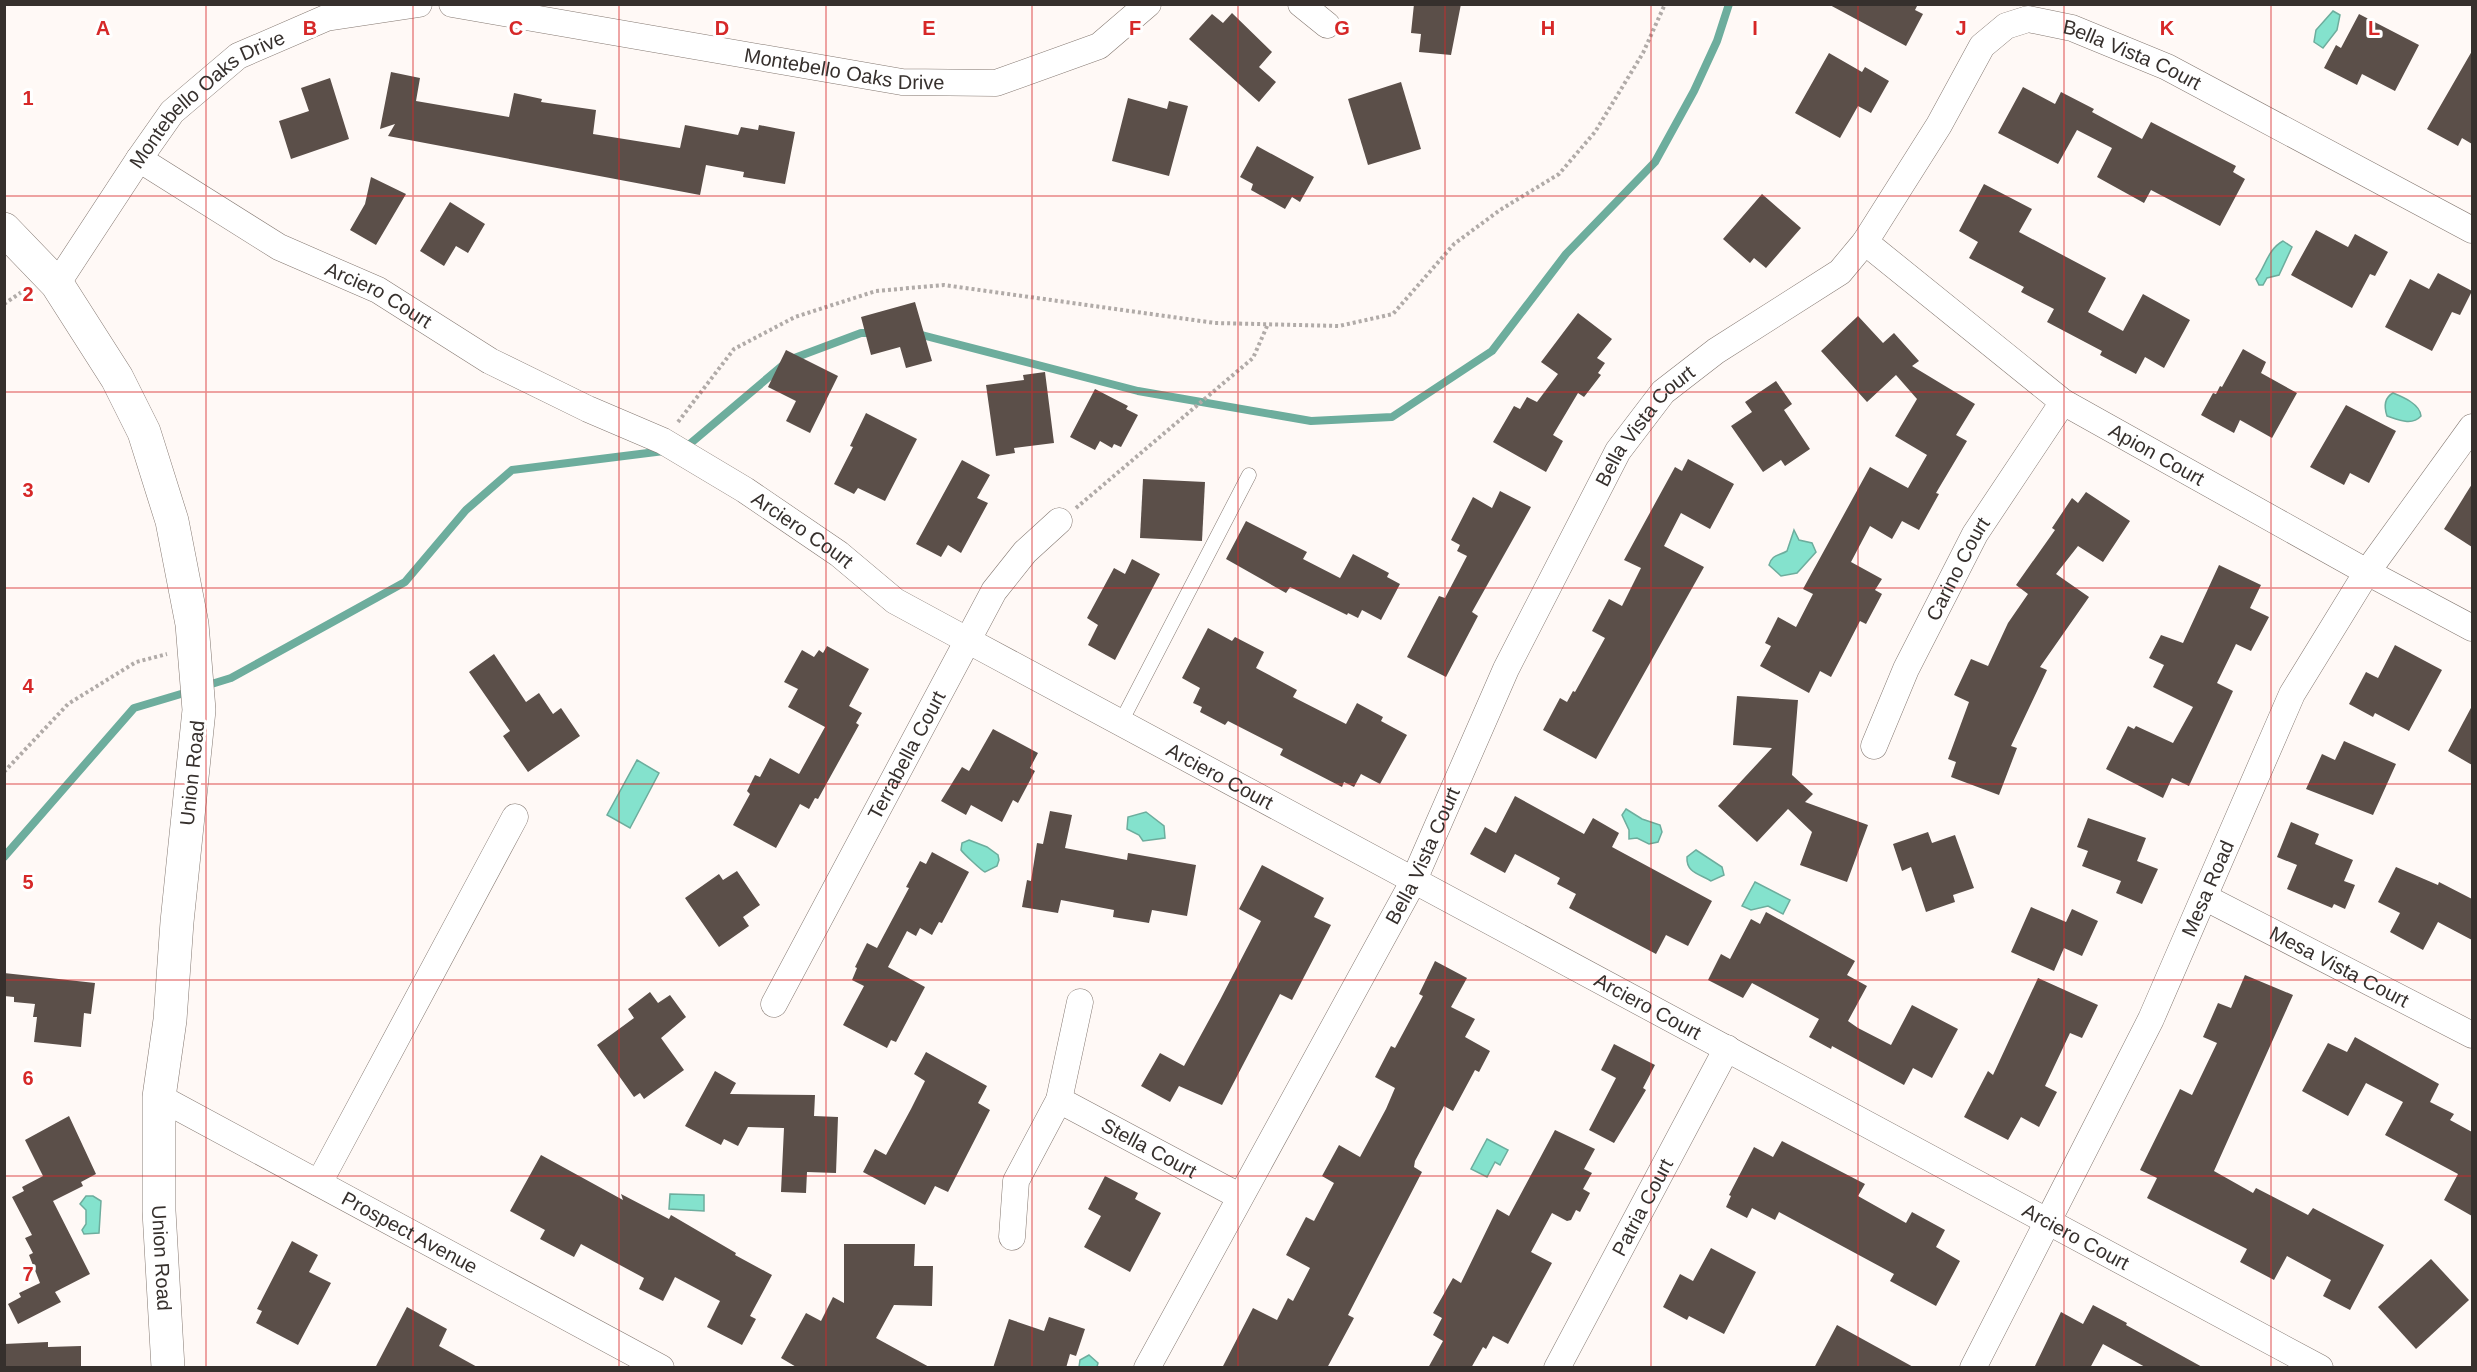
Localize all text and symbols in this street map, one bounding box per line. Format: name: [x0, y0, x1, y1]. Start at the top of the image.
street label: Bella Vista Court: [2061, 15, 2205, 94]
text: A: [96, 17, 110, 39]
text: B: [303, 17, 317, 39]
text: C: [509, 17, 523, 39]
text: D: [715, 17, 729, 39]
text: E: [922, 17, 936, 39]
text: F: [1129, 17, 1141, 39]
text: G: [1334, 17, 1350, 39]
text: H: [1541, 17, 1555, 39]
text: I: [1752, 17, 1758, 39]
text: J: [1955, 17, 1967, 39]
text: K: [2160, 17, 2175, 39]
text: L: [2368, 17, 2380, 39]
street label: Montebello Oaks Drive: [125, 26, 288, 172]
street label: Montebello Oaks Drive: [743, 44, 945, 93]
text: 1: [22, 87, 34, 109]
street label: Arciero Court: [322, 258, 436, 333]
text: 2: [22, 283, 34, 305]
street label: Bella Vista Court: [1591, 361, 1699, 490]
street label: Apion Court: [2105, 419, 2209, 490]
text: 3: [22, 479, 34, 501]
street label: Arciero Court: [748, 487, 858, 572]
street label: Carino Court: [1922, 513, 1994, 624]
text: 4: [22, 675, 34, 697]
street label: Terrabella Court: [863, 687, 950, 823]
street label: Union Road: [176, 719, 208, 827]
street label: Arciero Court: [1163, 738, 1277, 814]
street label: Bella Vista Court: [1381, 783, 1464, 928]
street label: Mesa Road: [2177, 837, 2238, 940]
text: 5: [22, 871, 34, 893]
street label: Mesa Vista Court: [2266, 922, 2413, 1012]
street label: Arciero Court: [1591, 969, 1705, 1044]
text: 6: [22, 1067, 34, 1089]
street label: Stella Court: [1098, 1114, 1201, 1183]
street label: Patria Court: [1608, 1155, 1677, 1260]
street label: Prospect Avenue: [338, 1187, 481, 1278]
street label: Arciero Court: [2019, 1199, 2133, 1274]
street label: Union Road: [148, 1205, 176, 1311]
text: 7: [22, 1263, 34, 1285]

